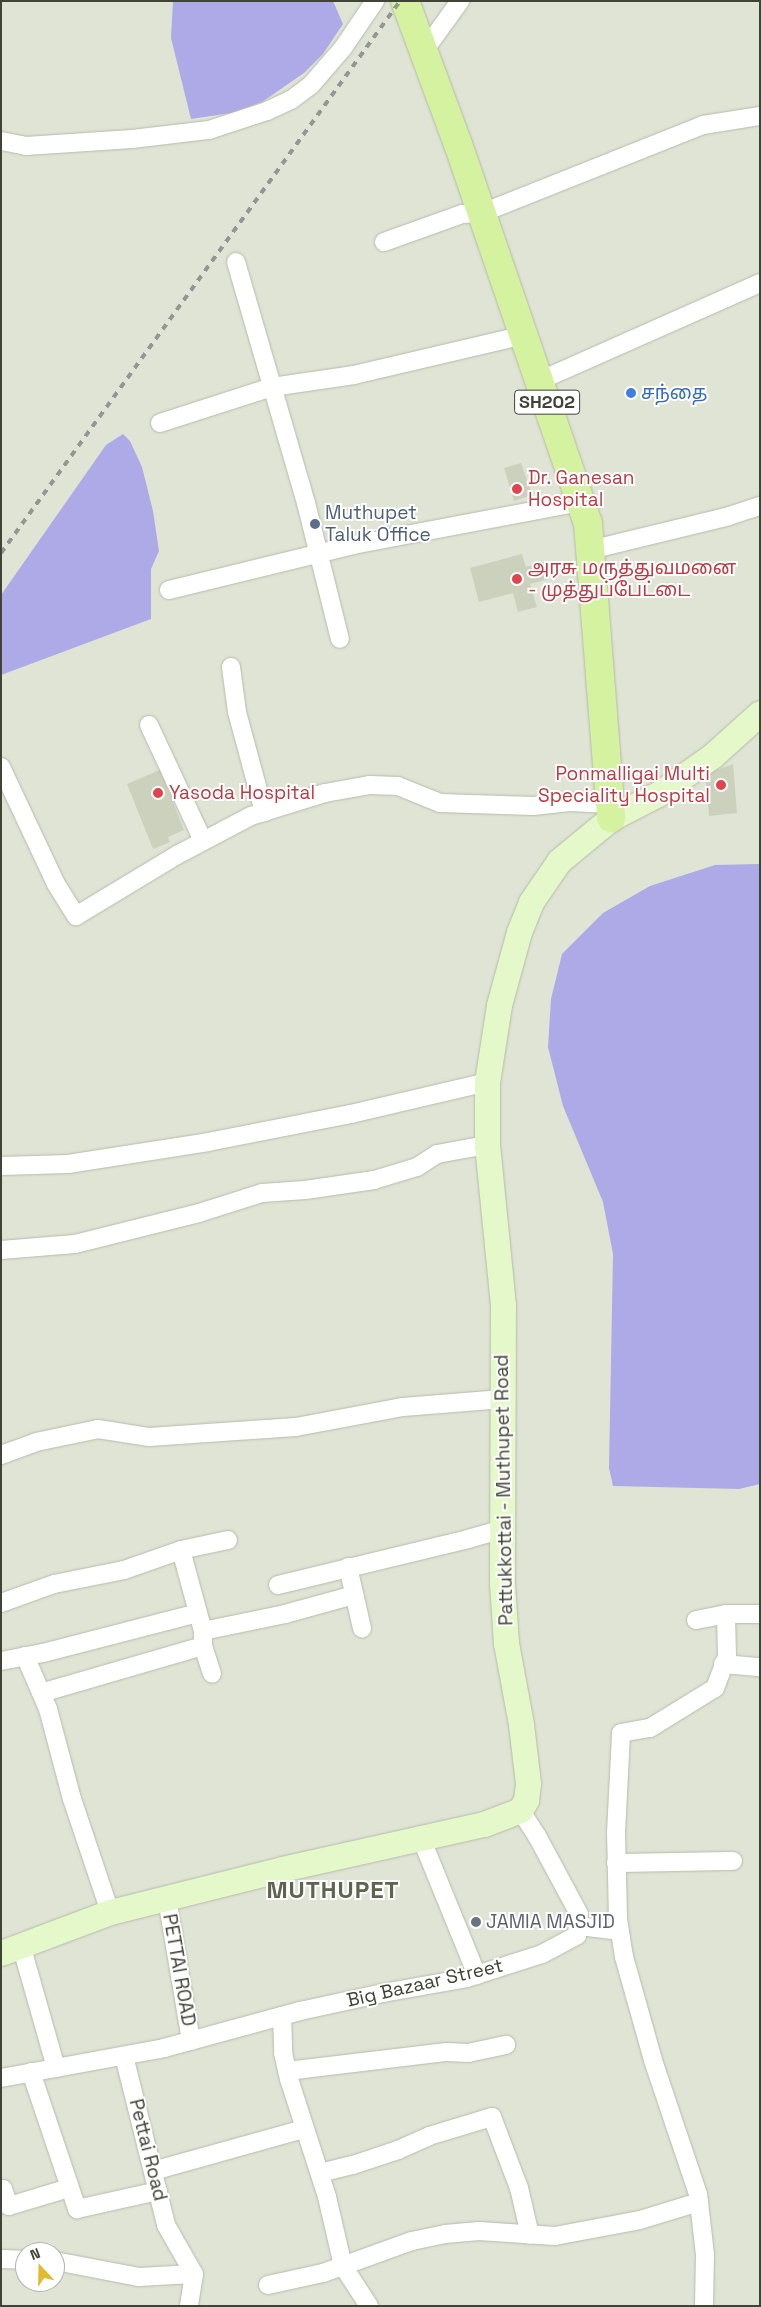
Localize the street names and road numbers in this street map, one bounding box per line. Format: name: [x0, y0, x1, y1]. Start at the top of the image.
road number: SH202: [513, 387, 581, 418]
street label: Pattukkottai - Muthupet Road: [490, 1354, 518, 1626]
street label: PETTAI ROAD: [158, 1912, 200, 2028]
street label: Big Bazaar Street: [345, 1954, 505, 2012]
street label: Pettai Road: [124, 2097, 172, 2203]

